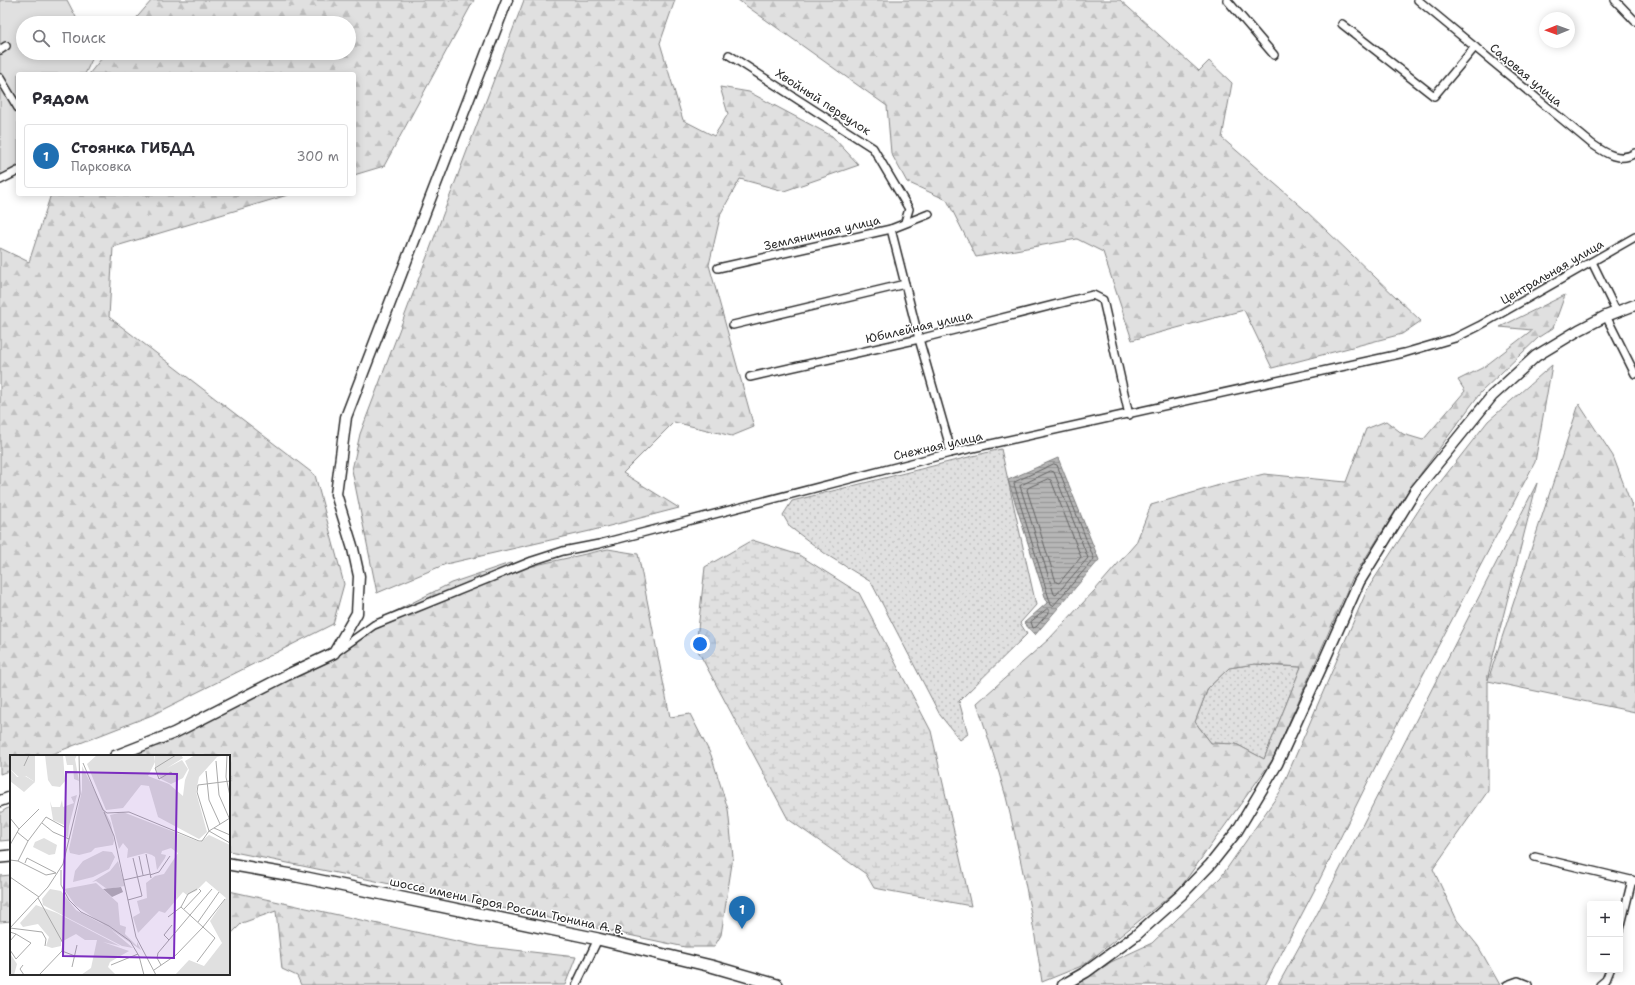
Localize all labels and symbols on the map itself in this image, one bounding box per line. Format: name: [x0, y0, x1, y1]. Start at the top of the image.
north arrow: [1539, 12, 1575, 48]
street label: Садовая улица: [1486, 40, 1566, 110]
street label: Хвойный переулок: [772, 65, 874, 139]
street label: Земляничная улица: [762, 212, 882, 254]
street label: Центральная улица: [1497, 236, 1607, 308]
street label: Юбилейная улица: [864, 307, 974, 347]
street label: Снежная улица: [892, 428, 985, 464]
your location: [690, 634, 710, 654]
inset map: [10, 755, 230, 975]
street label: шоссе имени Героя России Тюнина А. В.: [388, 873, 626, 939]
pin: 1: [729, 896, 755, 929]

